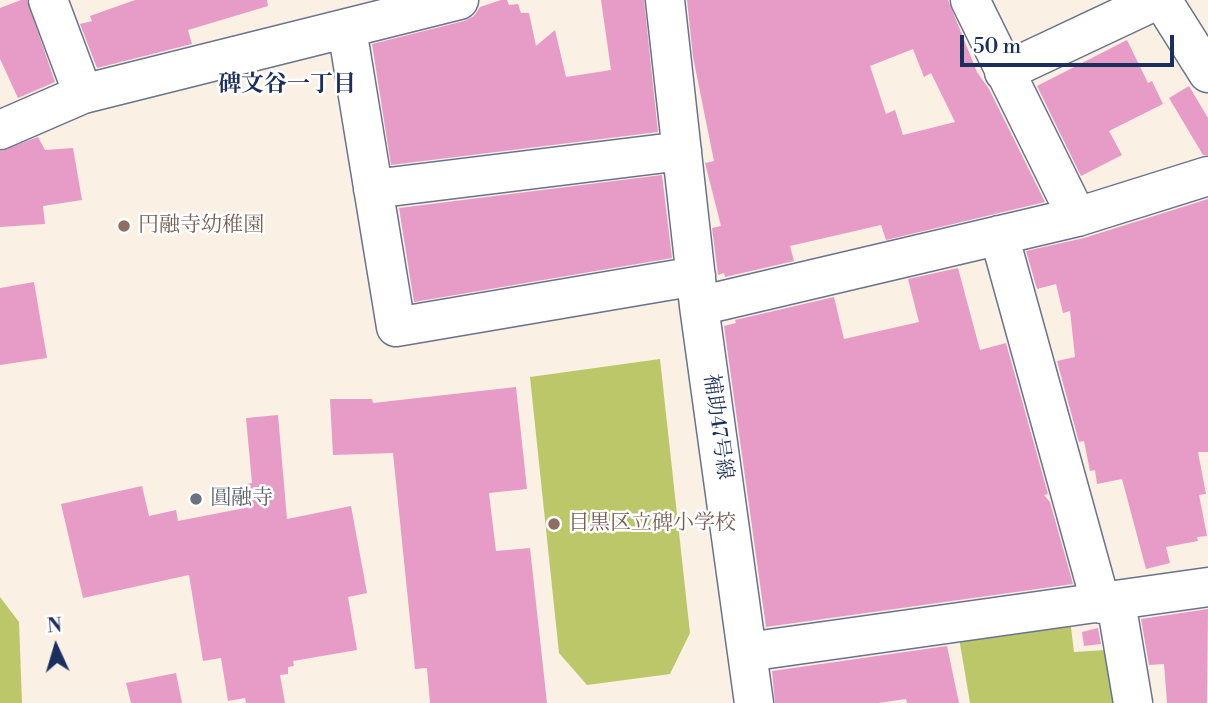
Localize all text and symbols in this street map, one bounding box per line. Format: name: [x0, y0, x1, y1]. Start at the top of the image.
scale bar: [963, 21, 1176, 65]
text: 50 m: [973, 34, 1021, 60]
district label: 碑文谷一丁目: [218, 71, 356, 99]
place label: 円融寺幼稚園: [138, 213, 264, 239]
marker: 円融寺幼稚園: [116, 218, 132, 234]
street label: 補助47号線: [697, 373, 737, 481]
place label: 圓融寺: [210, 486, 273, 512]
marker: 圓融寺: [188, 491, 204, 507]
place label: 目黒区立碑小学校: [568, 511, 736, 537]
marker: 目黒区立碑小学校: [546, 516, 562, 532]
north arrow: [21, 612, 91, 682]
text: N: [46, 614, 63, 639]

